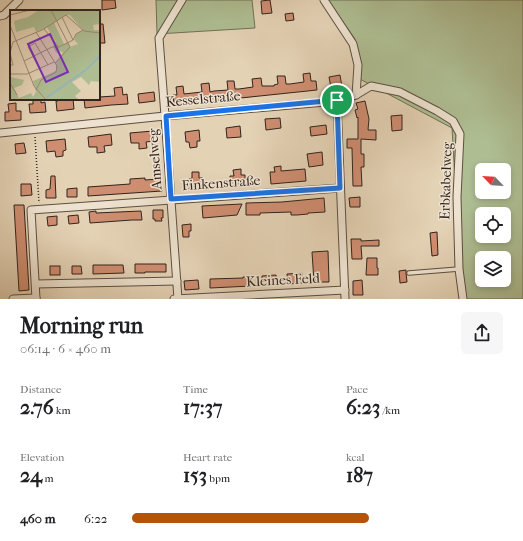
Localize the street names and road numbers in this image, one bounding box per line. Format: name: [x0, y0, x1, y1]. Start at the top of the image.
street label: Kesselstraße: [165, 87, 241, 111]
street label: Amselweg: [144, 127, 166, 191]
street label: Erbkabelweg: [436, 141, 456, 220]
street label: Finkenstraße: [181, 172, 261, 194]
street label: Kleines Feld: [246, 270, 321, 290]

